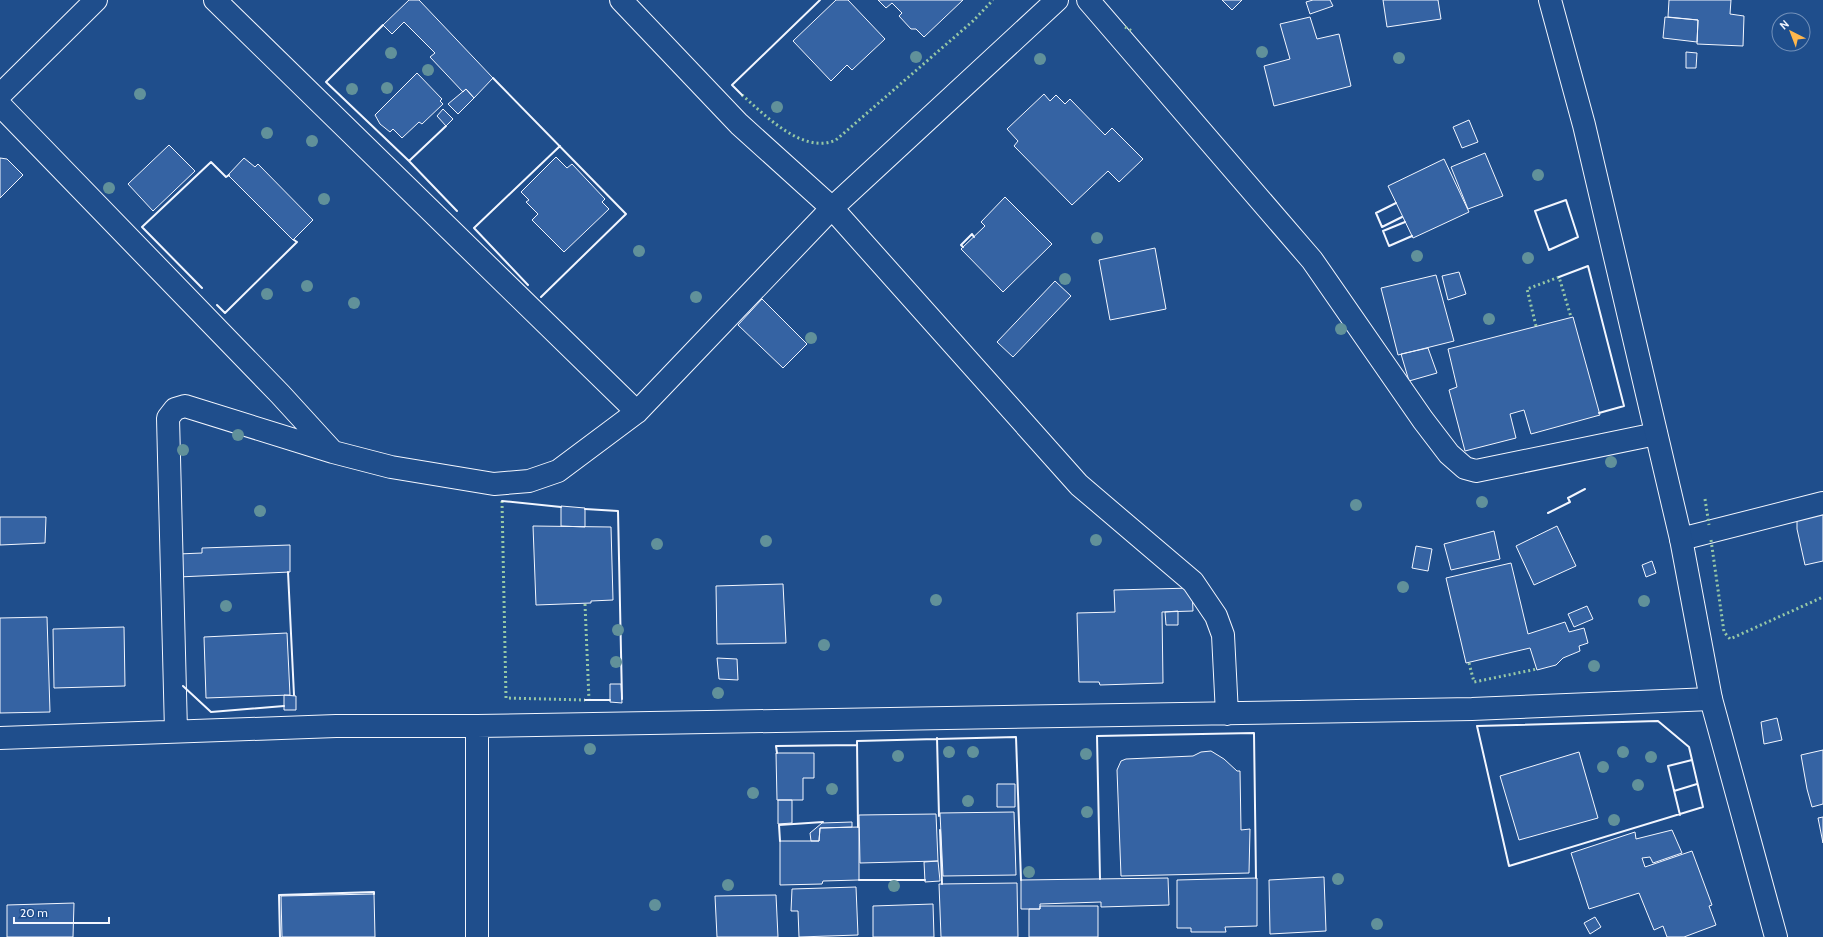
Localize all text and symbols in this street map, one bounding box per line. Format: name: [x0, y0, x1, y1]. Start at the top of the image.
north arrow: [1771, 12, 1811, 52]
text: N: [1777, 17, 1792, 32]
scale bar: [14, 899, 109, 925]
text: 20 m: [20, 905, 48, 920]

